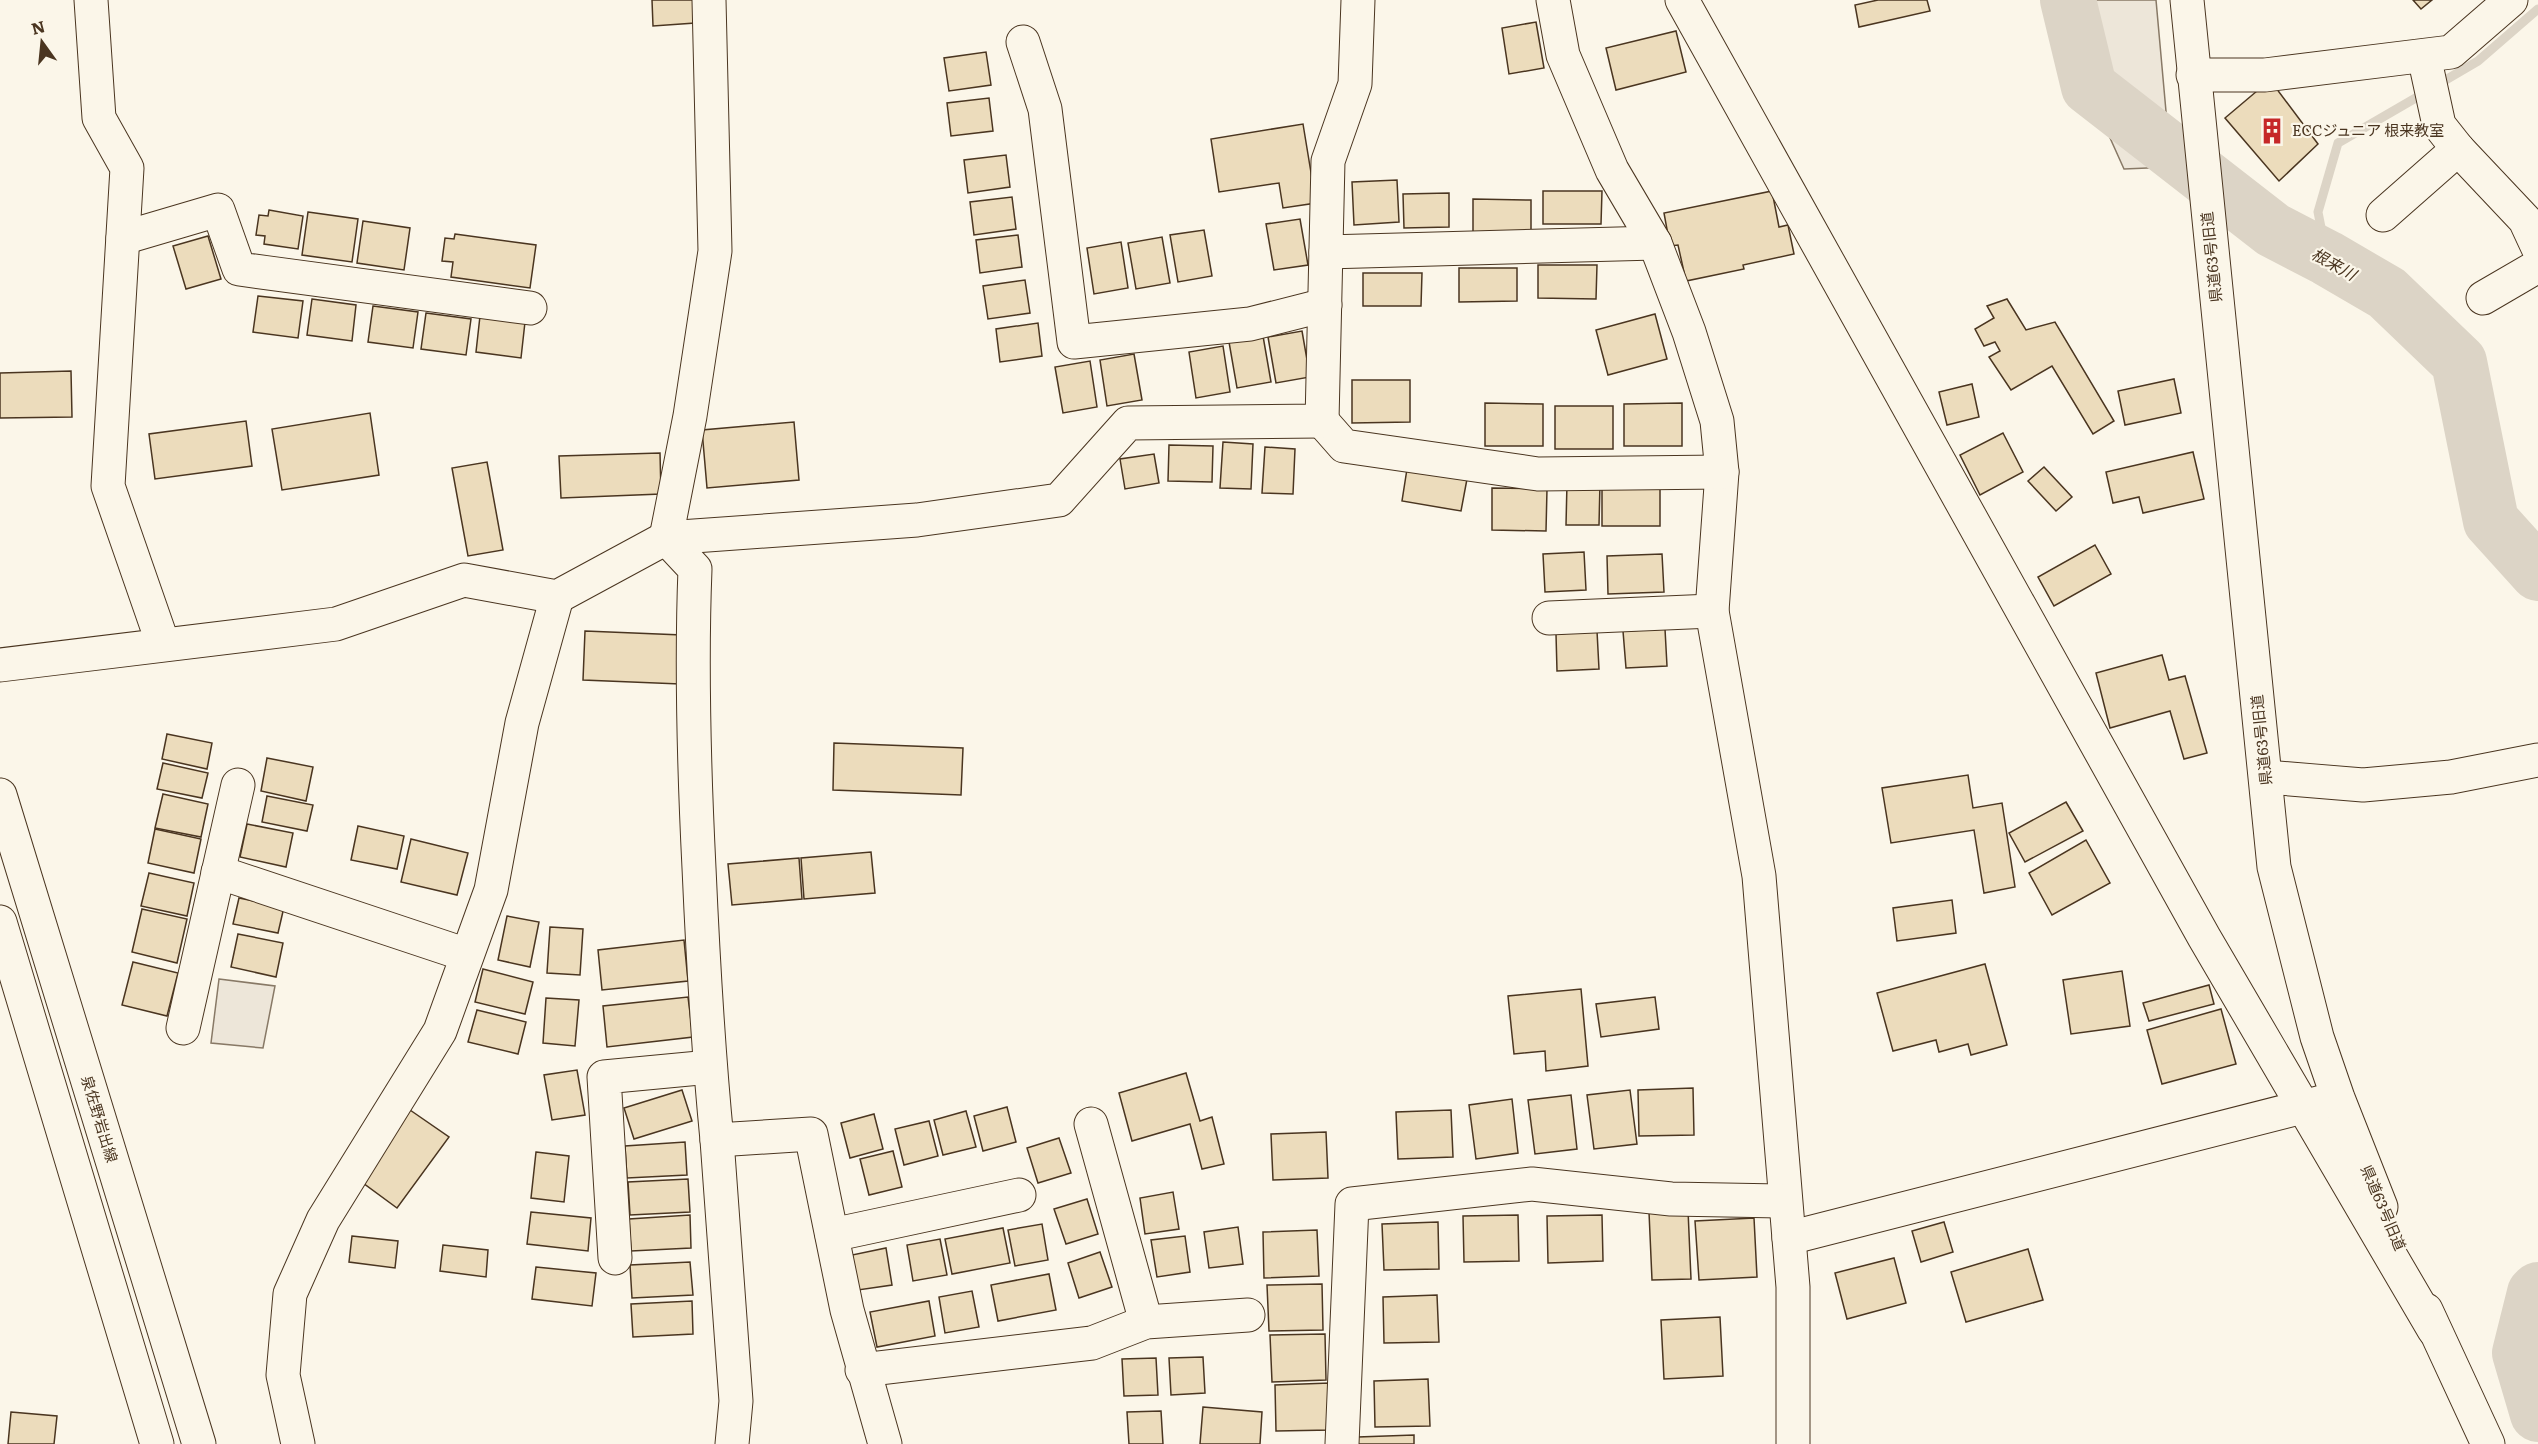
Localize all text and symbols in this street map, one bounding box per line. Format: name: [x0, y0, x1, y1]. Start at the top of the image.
north arrow: [12, 12, 72, 72]
text: N: [28, 13, 47, 40]
building icon: ECCジュニア 根来教室: [2257, 116, 2287, 146]
place label: ECCジュニア 根来教室: [2292, 118, 2444, 141]
street label: 県道63号旧道: [2194, 211, 2227, 304]
water label: 根来川: [2308, 241, 2363, 286]
street label: 県道63号旧道: [2244, 694, 2277, 787]
street label: 泉佐野岩出線: [76, 1072, 125, 1165]
street label: 県道63号旧道: [2356, 1161, 2413, 1254]

